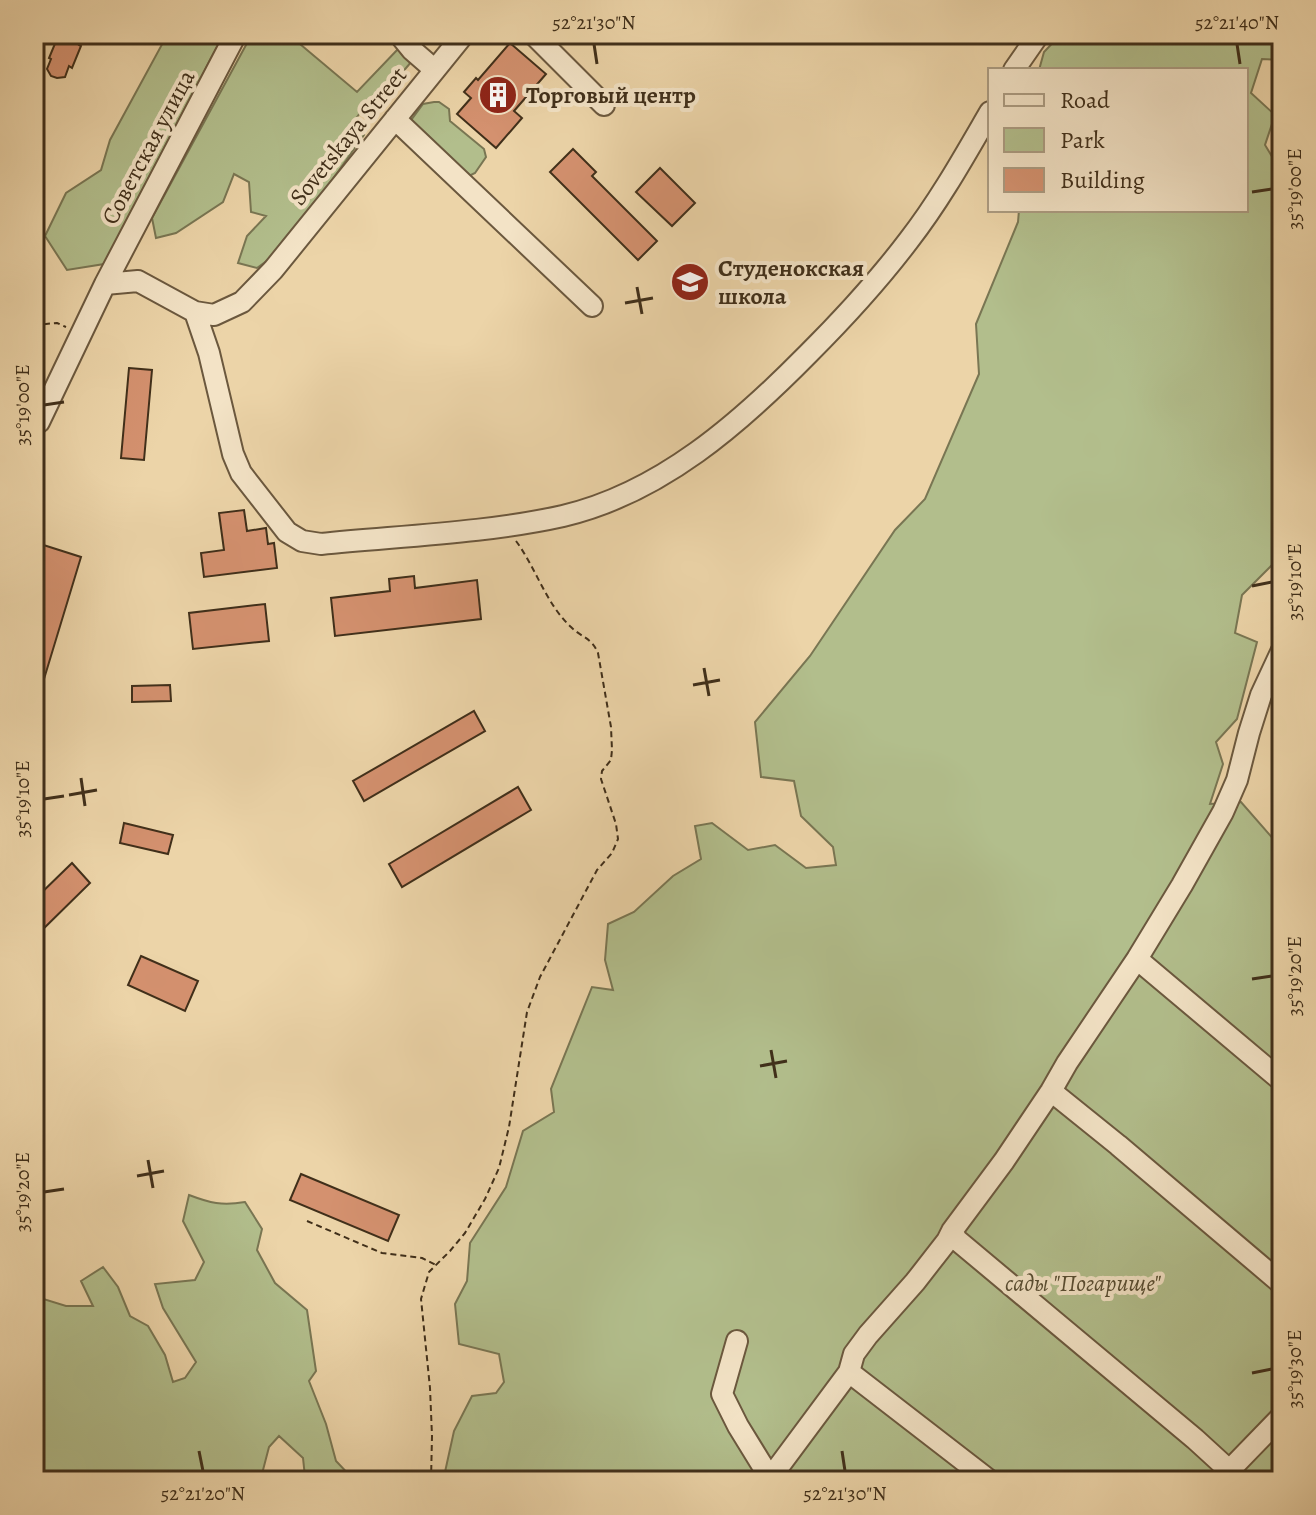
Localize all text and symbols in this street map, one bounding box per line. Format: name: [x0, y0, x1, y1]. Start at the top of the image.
text: 52°21'30"N: [552, 9, 636, 36]
text: 52°21'40"N: [1195, 9, 1279, 36]
street label: Sovetskaya Street: [282, 60, 414, 212]
street label: Советская улица: [94, 64, 202, 230]
legend: [988, 68, 1248, 212]
building icon: Торговый центр: [477, 74, 519, 116]
place label: Торговый центр: [526, 79, 696, 111]
text: Road: [1060, 84, 1110, 116]
text: Park: [1060, 124, 1105, 156]
text: 35°19'00"E: [1281, 148, 1308, 230]
text: Building: [1060, 164, 1145, 196]
place label: Студенокская школа: [718, 252, 864, 312]
school or university icon: Студенокская школа: [669, 261, 711, 303]
text: 35°19'00"E: [9, 364, 36, 446]
text: 35°19'10"E: [1281, 543, 1308, 621]
text: 35°19'10"E: [9, 760, 36, 838]
text: 35°19'20"E: [1281, 936, 1308, 1016]
text: 35°19'20"E: [9, 1152, 36, 1232]
park label: сады "Погарище": [1005, 1267, 1162, 1299]
text: 35°19'30"E: [1281, 1329, 1308, 1409]
text: 52°21'20"N: [161, 1480, 245, 1507]
text: 52°21'30"N: [803, 1480, 887, 1507]

